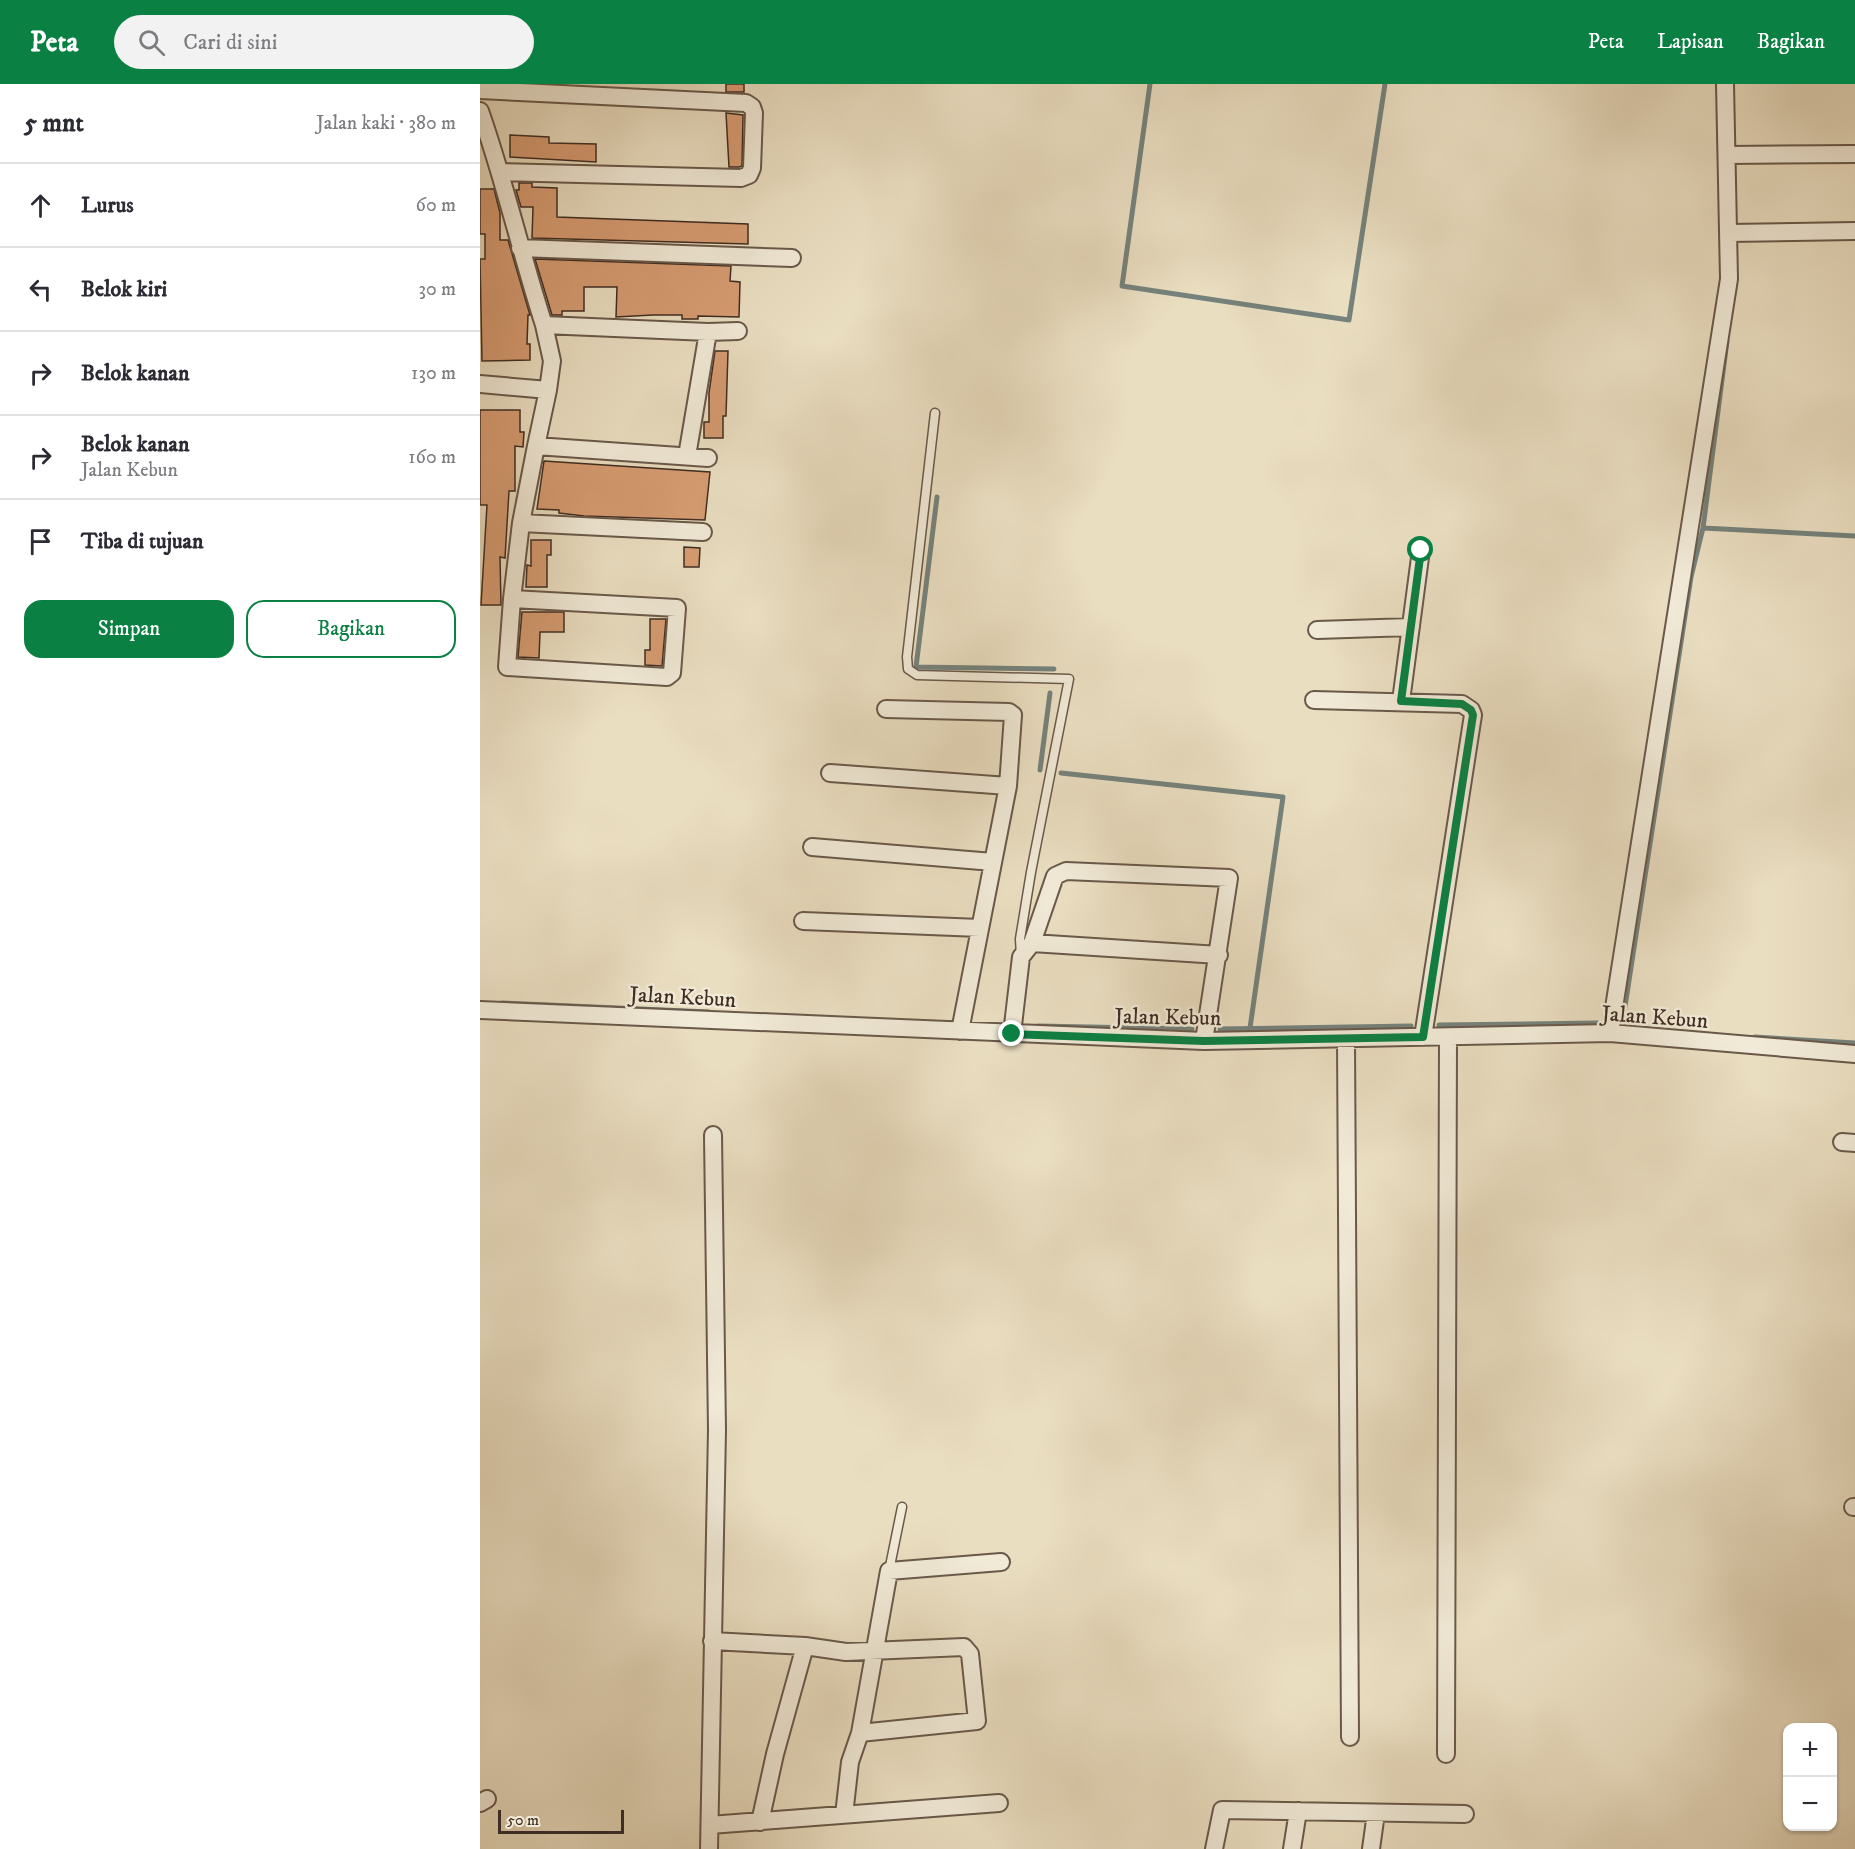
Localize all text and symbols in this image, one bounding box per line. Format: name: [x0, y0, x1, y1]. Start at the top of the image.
search box: [114, 15, 534, 69]
text: Peta: [30, 25, 78, 60]
icon: search: [135, 26, 168, 59]
text: Cari di sini: [183, 29, 277, 56]
text: Peta: [1588, 29, 1624, 55]
text: Lapisan: [1657, 29, 1724, 55]
text: Bagikan: [1757, 29, 1825, 55]
text: 5 mnt: [24, 107, 84, 140]
text: Jalan kaki · 380 m: [316, 111, 456, 136]
icon: ahead: [24, 189, 57, 222]
text: Lurus: [81, 192, 134, 219]
text: 60 m: [416, 193, 456, 218]
icon: left: [24, 273, 57, 306]
text: Belok kiri: [81, 276, 167, 303]
text: 30 m: [418, 277, 456, 302]
icon: right: [24, 357, 57, 390]
text: Belok kanan: [81, 360, 189, 387]
text: 130 m: [411, 361, 456, 386]
text: Belok kanan: [81, 431, 189, 458]
icon: right: [24, 441, 57, 474]
text: 160 m: [408, 445, 456, 470]
text: Jalan Kebun: [81, 458, 178, 483]
icon: arrive: [24, 525, 57, 558]
text: Tiba di tujuan: [81, 528, 203, 555]
route start: [1407, 536, 1433, 562]
button: Simpan: [24, 600, 234, 658]
button: Bagikan: [246, 600, 456, 658]
street label: Jalan Kebun: [627, 981, 737, 1014]
street label: Jalan Kebun: [1599, 1000, 1709, 1035]
street label: Jalan Kebun: [1112, 1003, 1222, 1032]
route end: [998, 1020, 1024, 1046]
map controls: [1783, 1723, 1837, 1831]
button: +: [1783, 1723, 1837, 1777]
button: −: [1783, 1777, 1837, 1831]
scale bar: [498, 1807, 624, 1834]
text: 50 m: [507, 1810, 539, 1830]

